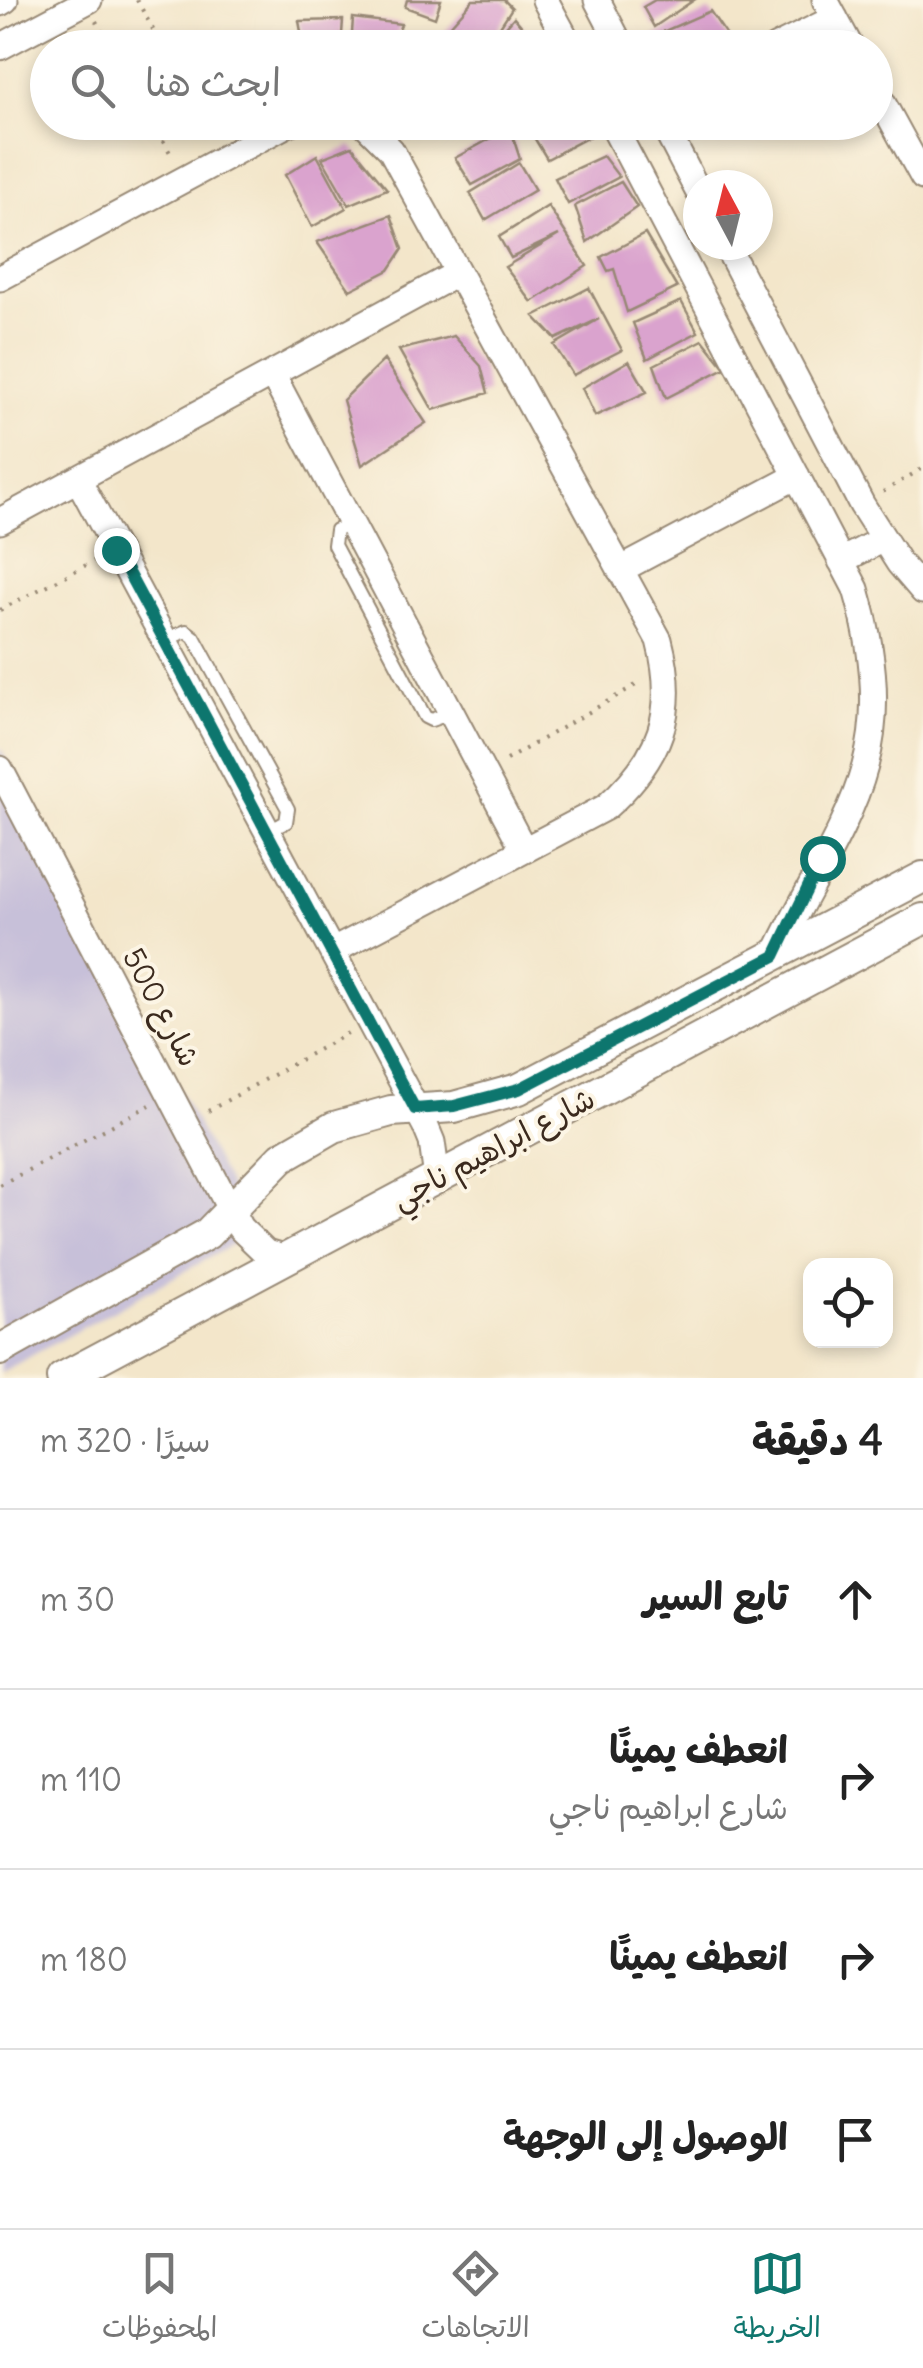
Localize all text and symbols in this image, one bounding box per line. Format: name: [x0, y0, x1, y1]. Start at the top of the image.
search box: [30, 30, 893, 140]
icon: search: [65, 58, 120, 113]
text: ابحث هنا: [145, 59, 281, 106]
north arrow: [683, 170, 773, 260]
route end: [94, 528, 140, 574]
route start: [800, 836, 846, 882]
street label: شارع 500: [112, 941, 209, 1074]
street label: شارع ابراهيم ناجي: [385, 1079, 605, 1225]
map controls: [803, 1258, 893, 1348]
button: locate: [803, 1258, 893, 1348]
text: 4 دقيقة: [752, 1414, 883, 1466]
text: سيرًا · 320 m: [40, 1420, 211, 1461]
icon: ahead: [828, 1572, 883, 1627]
text: تابع السير: [644, 1573, 788, 1620]
text: 30 m: [40, 1579, 115, 1620]
text: انعطف يمينًا: [609, 1726, 788, 1773]
icon: right: [828, 1752, 883, 1807]
text: 110 m: [40, 1759, 122, 1800]
text: شارع ابراهيم ناجي: [549, 1787, 788, 1828]
icon: right: [828, 1932, 883, 1987]
text: انعطف يمينًا: [609, 1933, 788, 1980]
text: 180 m: [40, 1939, 128, 1980]
icon: arrive: [828, 2112, 883, 2167]
text: الوصول إلى الوجهة: [503, 2113, 788, 2160]
tab: المحفوظات: [102, 2246, 217, 2352]
tab: الاتجاهات: [421, 2246, 530, 2352]
tab: الخريطة: [734, 2246, 821, 2352]

